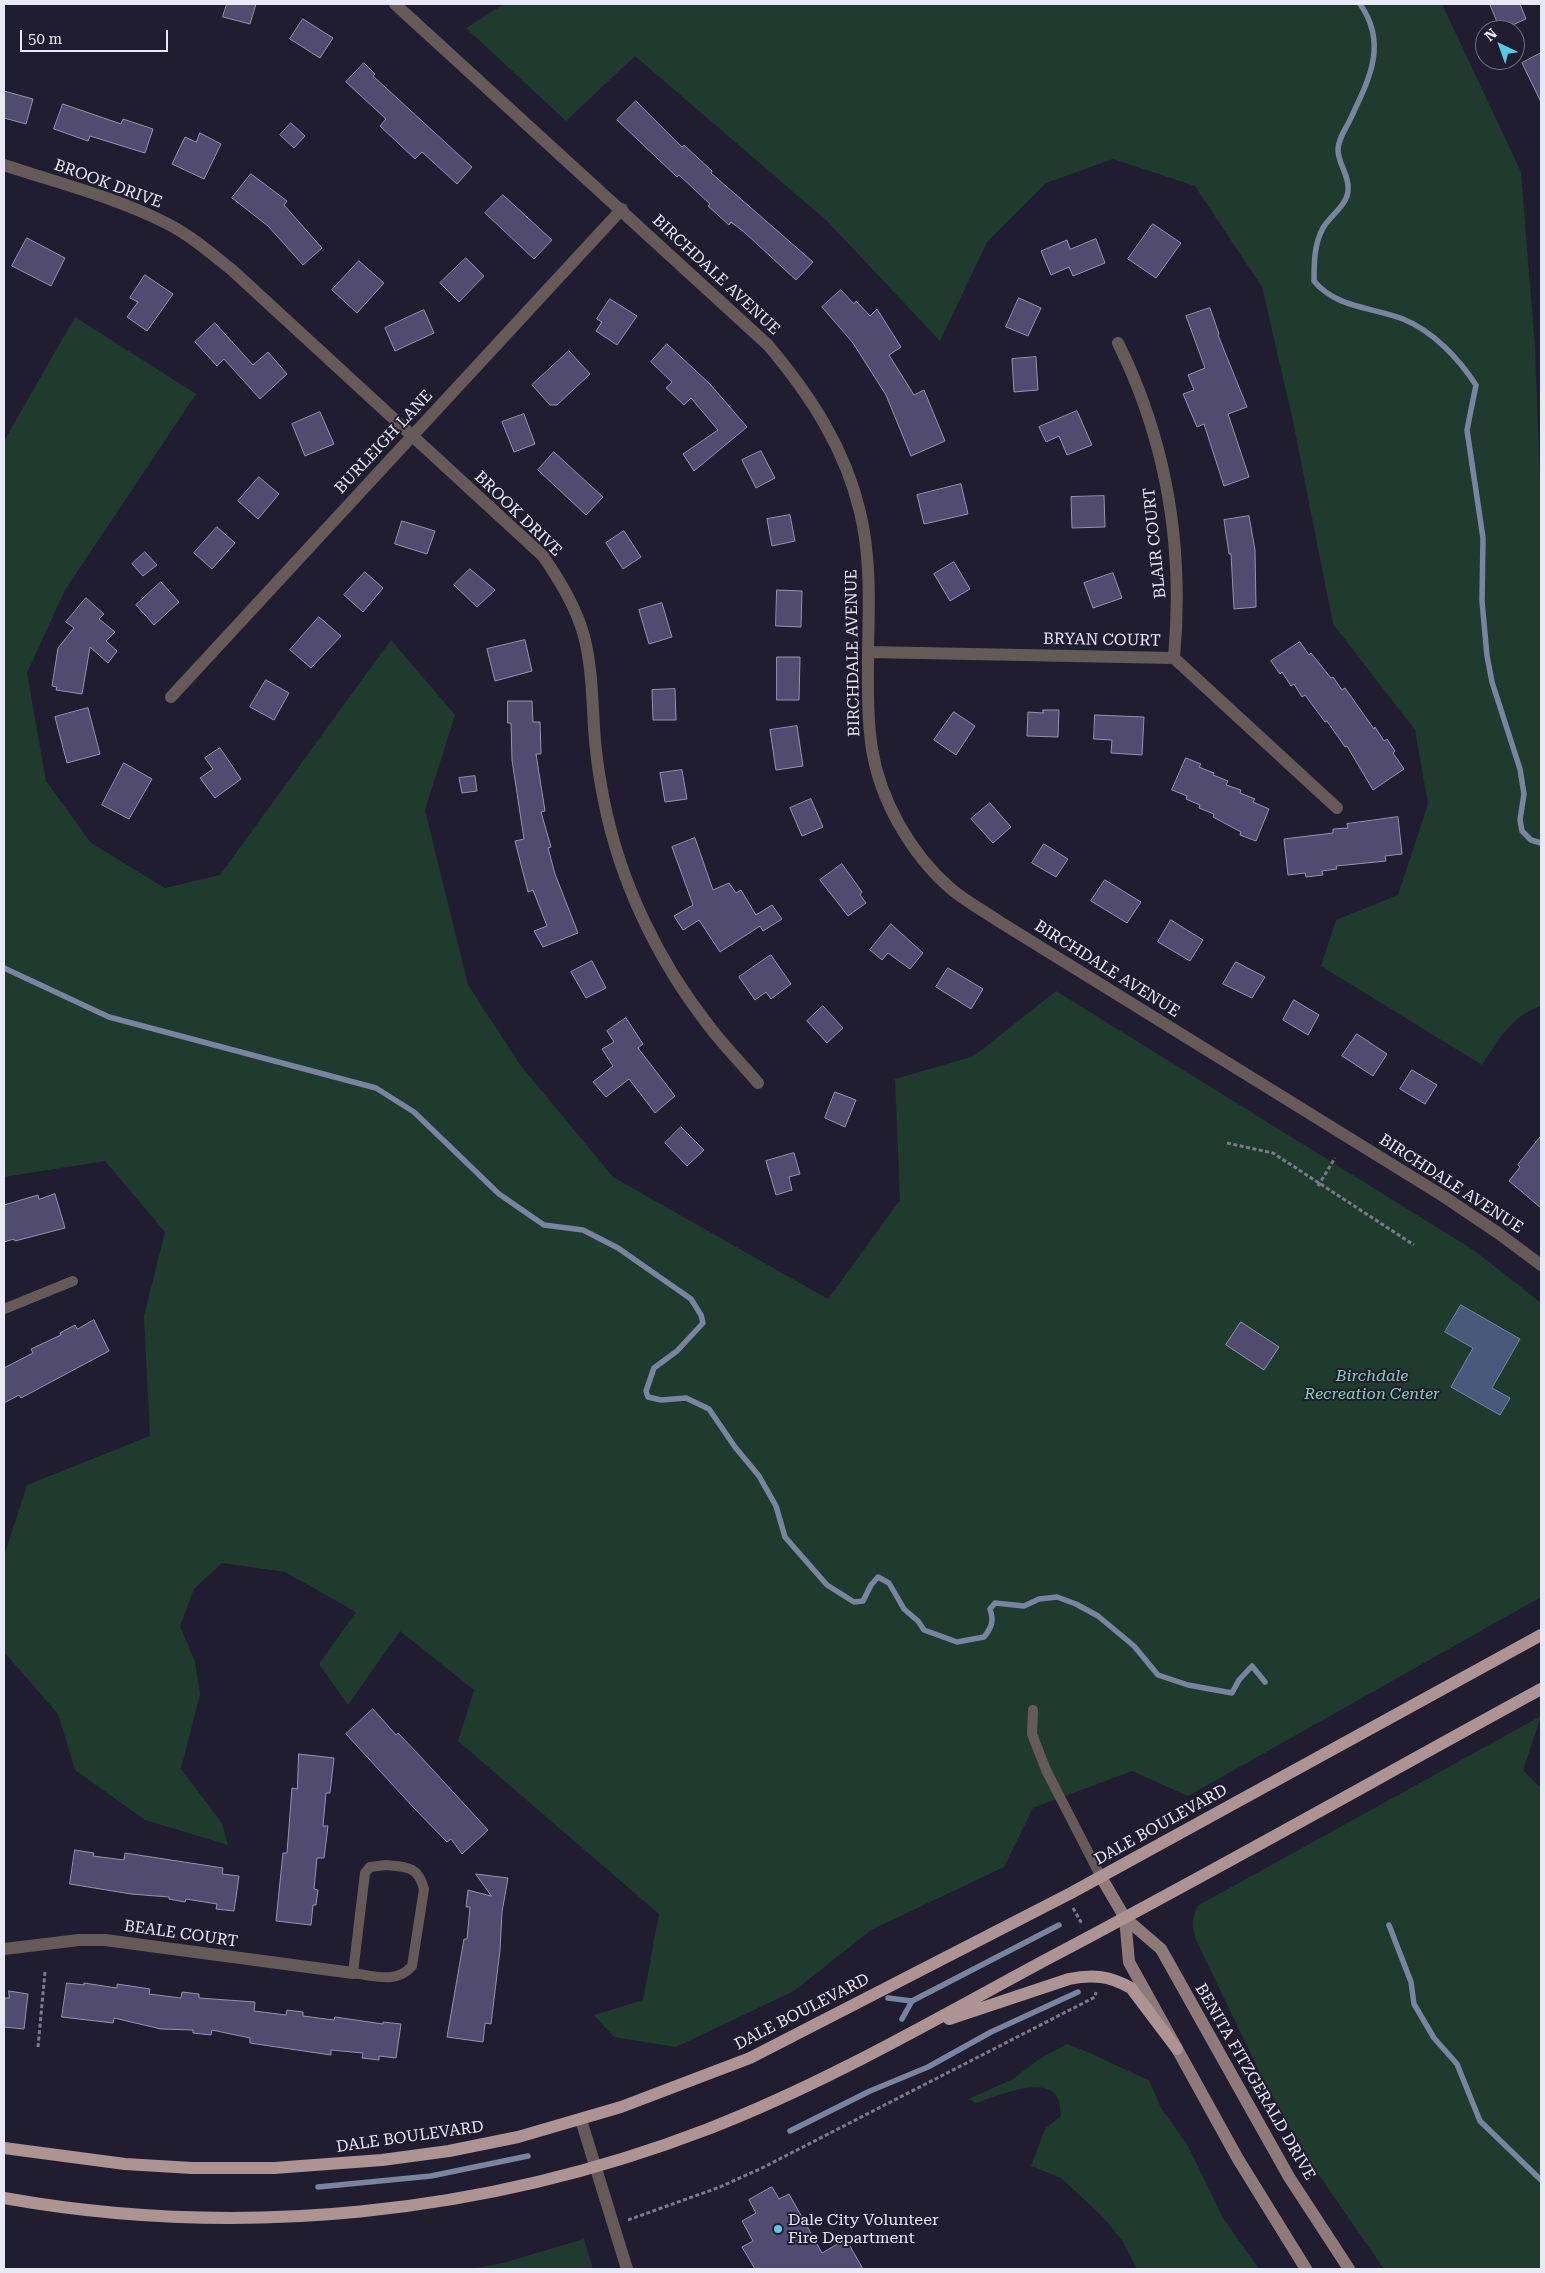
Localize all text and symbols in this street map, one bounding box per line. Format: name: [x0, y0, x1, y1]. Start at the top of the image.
scale bar: [22, 20, 170, 52]
north arrow: [1475, 20, 1525, 70]
text: N: [1481, 25, 1500, 44]
text: 50 m: [28, 30, 62, 48]
street label: BROOK DRIVE: [51, 156, 165, 212]
street label: BIRCHDALE AVENUE: [648, 211, 784, 339]
street label: BURLEIGH LANE: [331, 386, 437, 498]
street label: BROOK DRIVE: [470, 468, 566, 560]
street label: BLAIR COURT: [1140, 487, 1170, 599]
street label: BIRCHDALE AVENUE: [842, 569, 864, 737]
street label: BRYAN COURT: [1043, 629, 1161, 651]
street label: BIRCHDALE AVENUE: [1031, 916, 1183, 1022]
street label: BIRCHDALE AVENUE: [1375, 1130, 1527, 1238]
park label: Birchdale Recreation Center: [1304, 1366, 1440, 1404]
street label: DALE BOULEVARD: [1091, 1781, 1231, 1869]
street label: BEALE COURT: [123, 1917, 239, 1951]
street label: DALE BOULEVARD: [731, 1970, 873, 2054]
street label: BENITA FITZGERALD DRIVE: [1191, 1980, 1319, 2184]
street label: DALE BOULEVARD: [335, 2117, 485, 2157]
place label: Dale City Volunteer Fire Department: [788, 2210, 939, 2248]
marker: Dale City Volunteer Fire Department: [772, 2223, 784, 2235]

